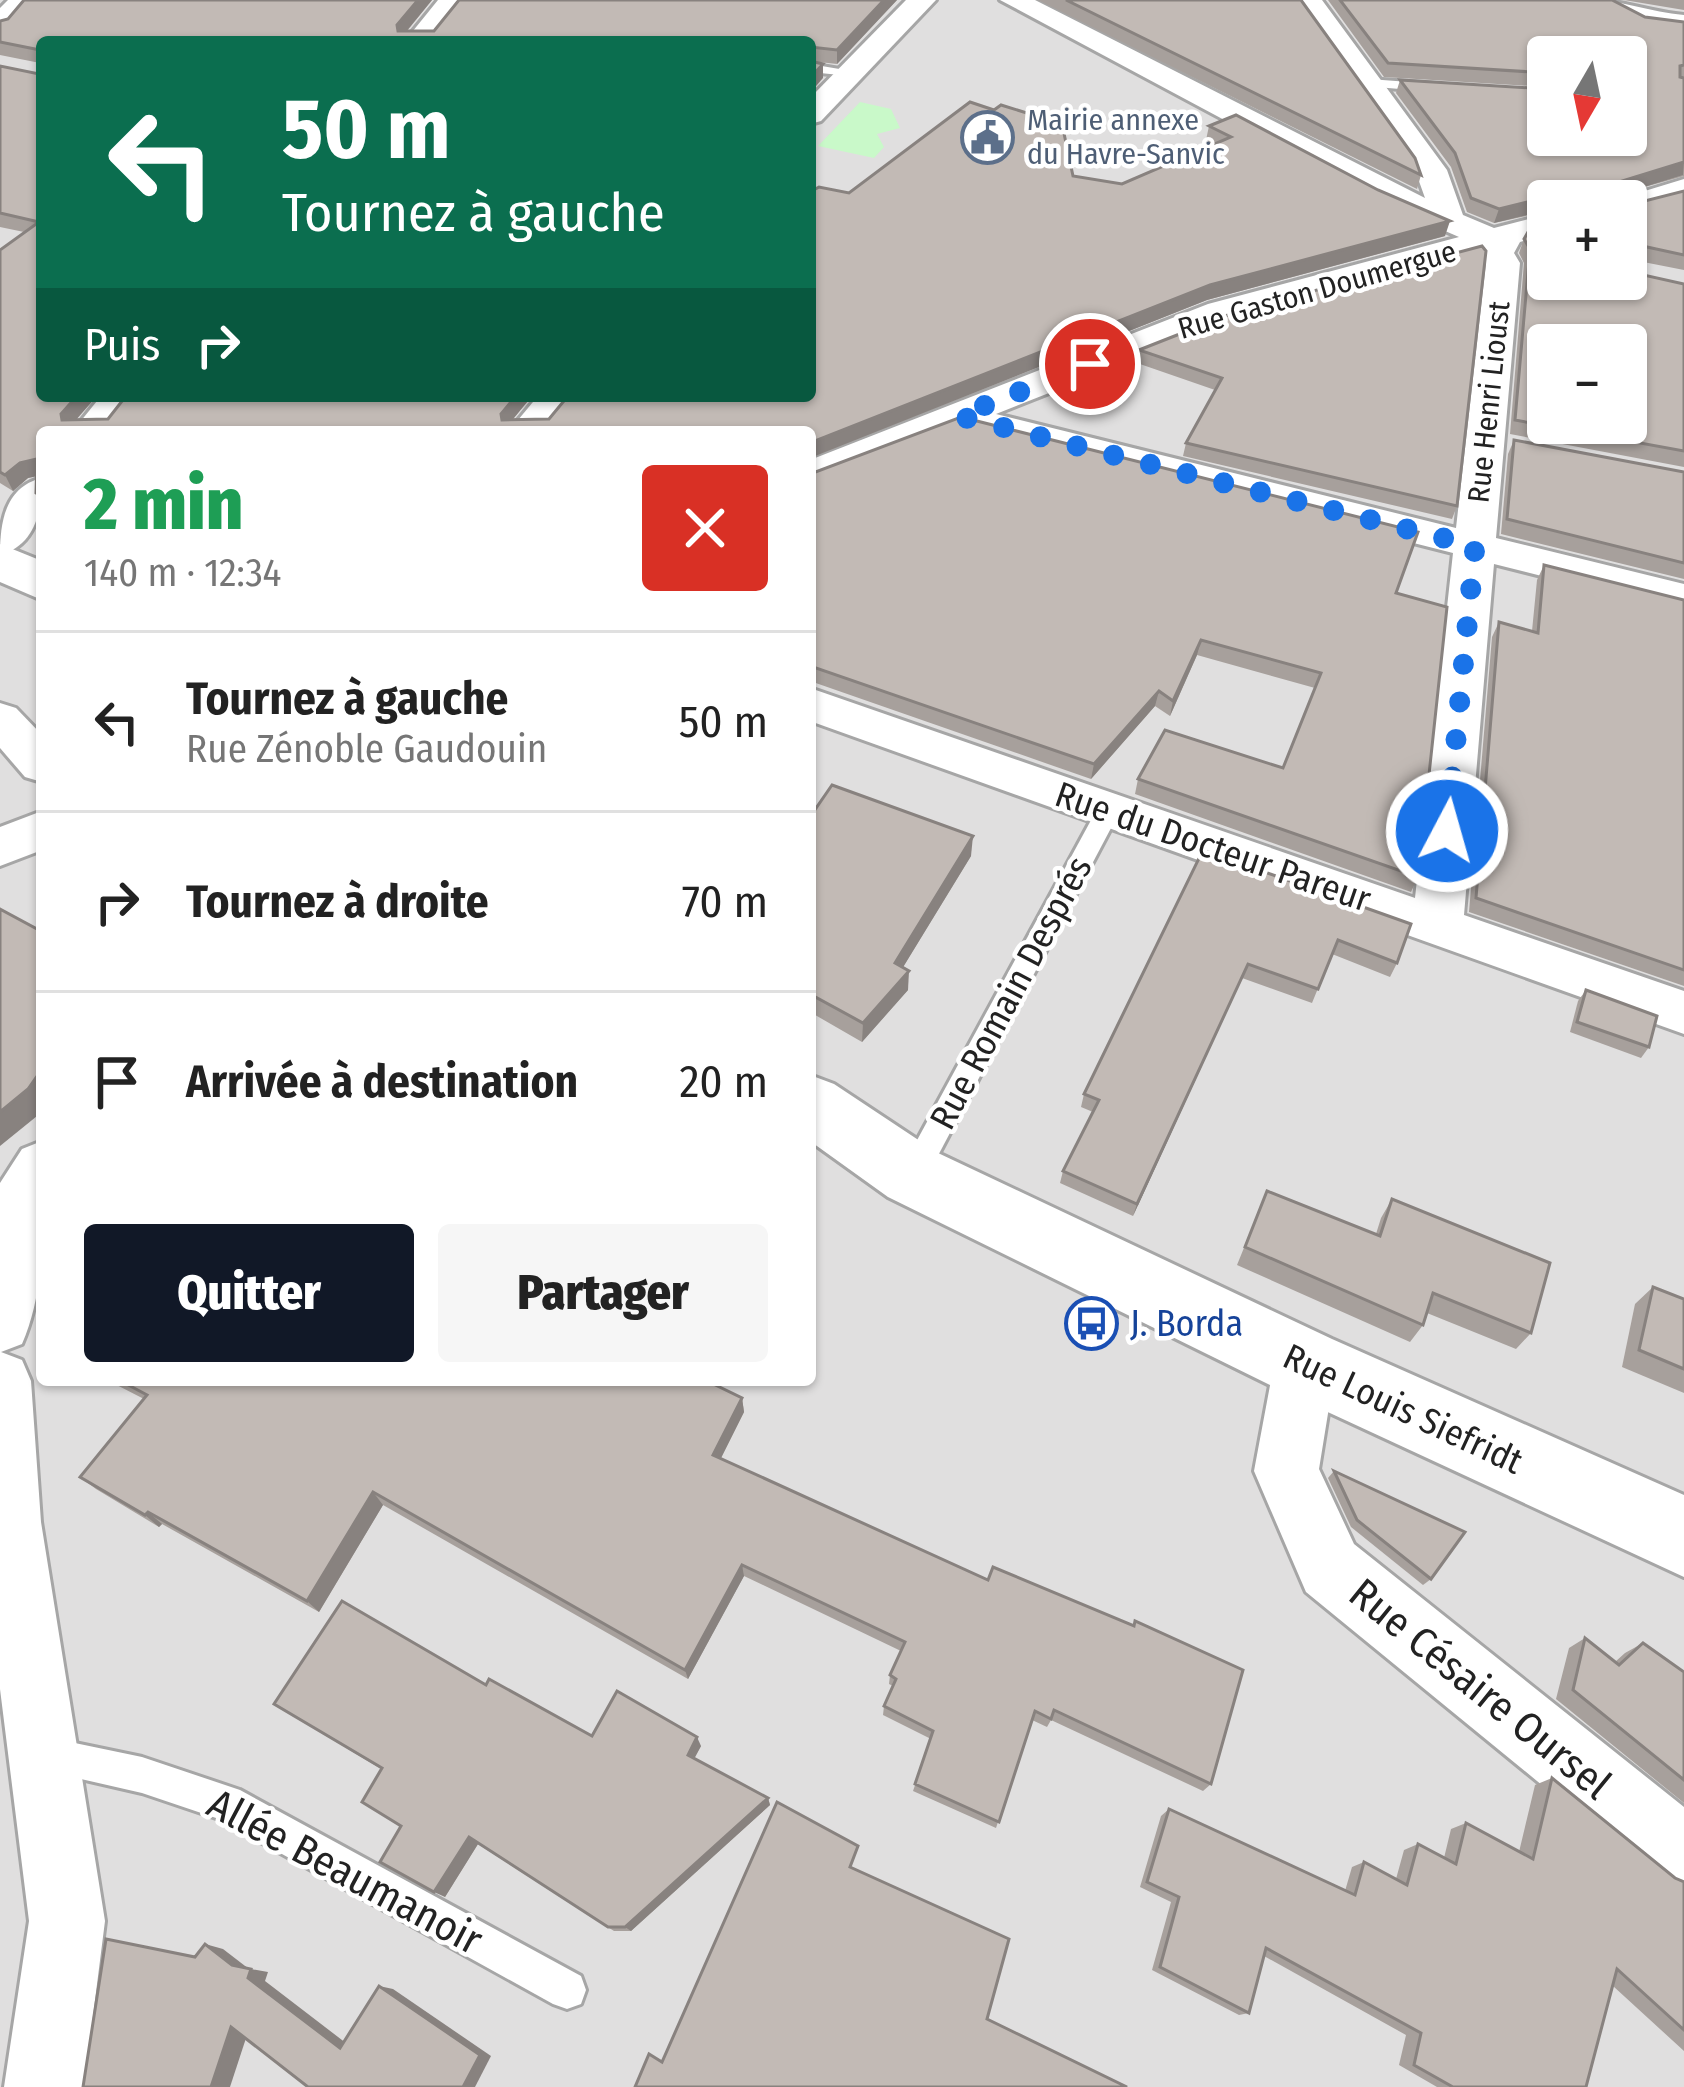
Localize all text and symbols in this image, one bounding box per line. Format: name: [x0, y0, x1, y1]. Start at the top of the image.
north arrow: [1527, 36, 1647, 156]
map controls: [1527, 36, 1647, 444]
text: 50 m: [282, 79, 451, 180]
icon: left: [84, 84, 240, 240]
place label: Mairie annexe du Havre-Sanvic: [1027, 102, 1225, 172]
public building icon: Mairie annexe du Havre-Sanvic: [960, 109, 1016, 165]
button: +: [1527, 180, 1647, 300]
text: Tournez à gauche: [282, 181, 665, 245]
street label: Rue Gaston Doumergue: [1174, 233, 1460, 347]
street label: Rue Henri Lioust: [1461, 299, 1518, 505]
icon: right: [185, 312, 251, 378]
pin: [1039, 313, 1141, 415]
text: Puis: [84, 318, 161, 372]
button: −: [1527, 324, 1647, 444]
icon: arrive: [1057, 331, 1123, 397]
text: 2 min: [84, 462, 243, 548]
button: close: [642, 465, 768, 591]
text: 140 m · 12:34: [84, 550, 281, 596]
text: Tournez à gauche: [186, 672, 508, 726]
icon: left: [84, 689, 150, 755]
text: 50 m: [679, 695, 768, 749]
text: Rue Zénoble Gaudouin: [186, 726, 547, 772]
position arrow: [1384, 768, 1510, 894]
street label: Rue du Docteur Pareur: [1049, 772, 1377, 922]
street label: Rue Romain Després: [921, 849, 1101, 1137]
icon: right: [84, 869, 150, 935]
text: Tournez à droite: [186, 875, 489, 929]
text: 70 m: [682, 875, 768, 929]
icon: arrive: [84, 1049, 150, 1115]
text: Arrivée à destination: [186, 1055, 578, 1109]
text: 20 m: [680, 1055, 768, 1109]
button: Quitter: [84, 1224, 414, 1362]
button: Partager: [438, 1224, 768, 1362]
bus stop icon: J. Borda: [1063, 1296, 1119, 1352]
place label: J. Borda: [1130, 1302, 1243, 1346]
street label: Rue Louis Siefridt: [1276, 1334, 1530, 1484]
street label: Rue Césaire Oursel: [1339, 1568, 1621, 1810]
street label: Allée Beaumanoir: [199, 1779, 491, 1966]

